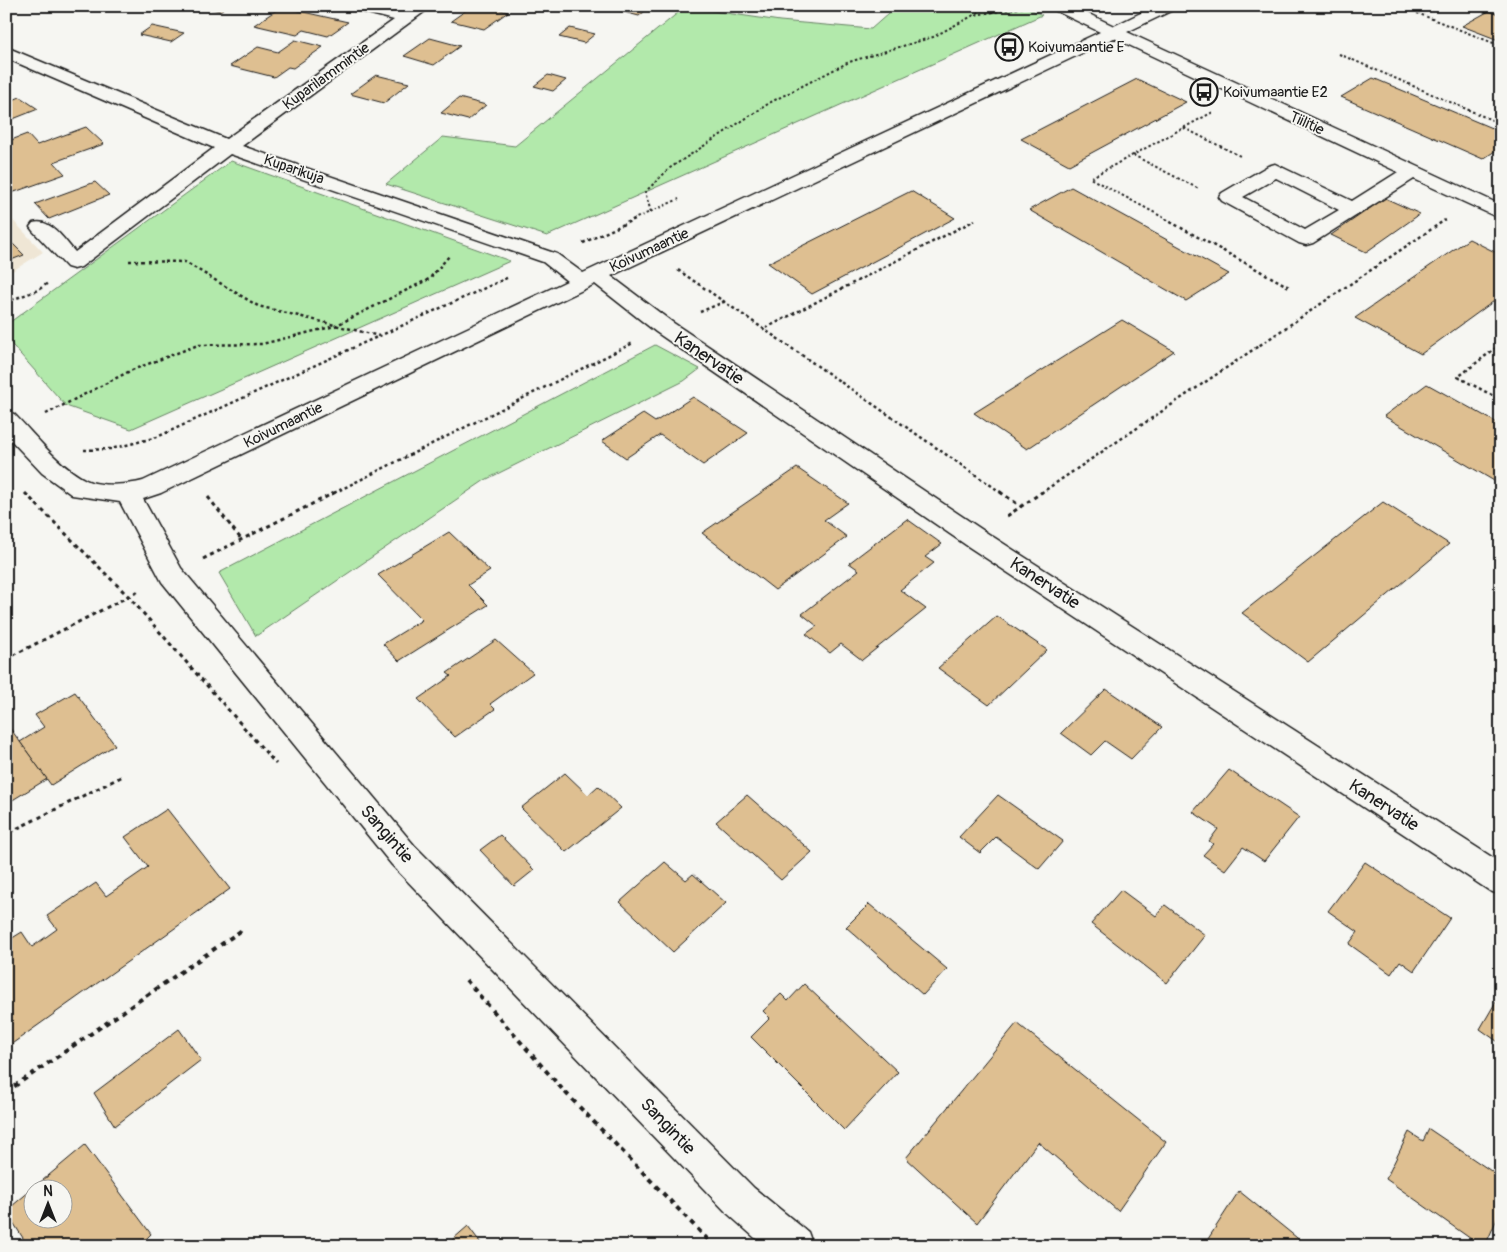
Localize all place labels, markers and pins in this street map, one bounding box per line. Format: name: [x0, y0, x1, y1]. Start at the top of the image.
bus stop icon: Koivumaantie E: [994, 32, 1024, 62]
place label: Koivumaantie E: [1028, 38, 1125, 57]
bus stop icon: Koivumaantie E2: [1189, 77, 1219, 107]
place label: Koivumaantie E2: [1223, 83, 1328, 102]

